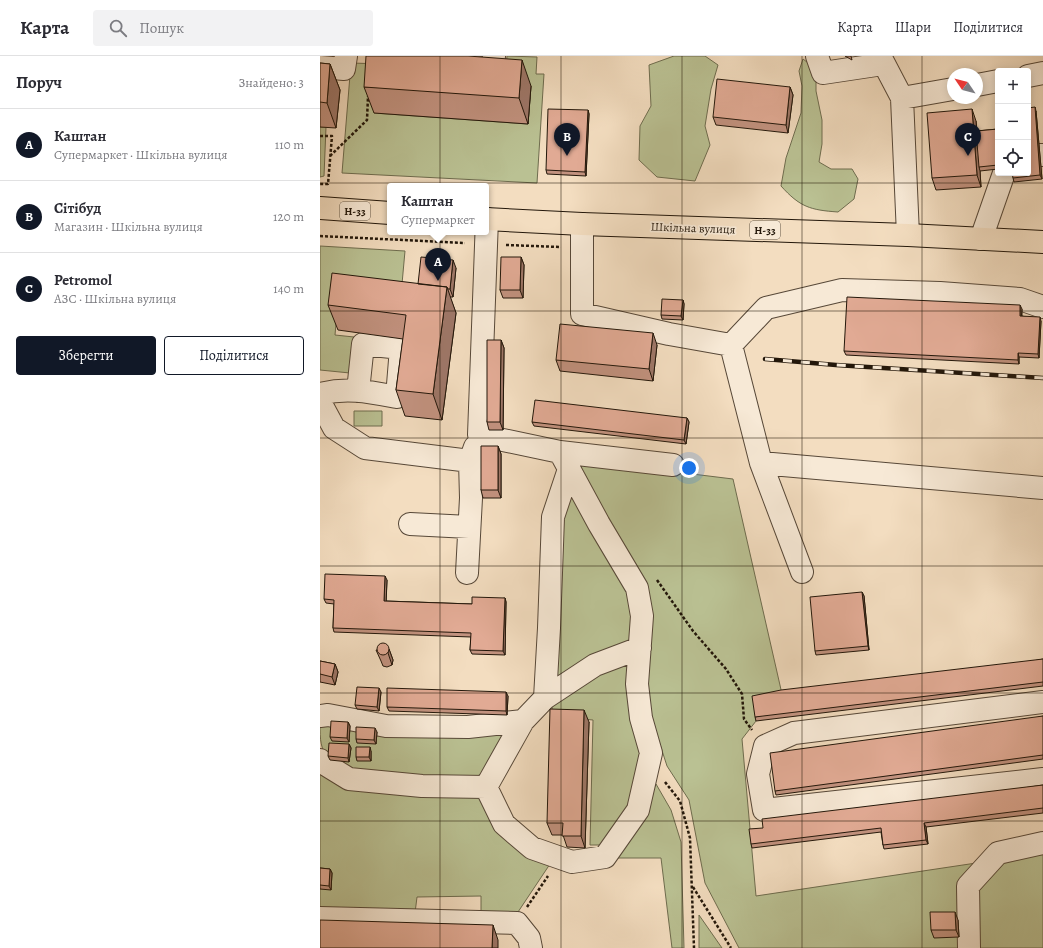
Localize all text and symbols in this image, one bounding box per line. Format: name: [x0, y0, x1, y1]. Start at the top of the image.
search box: [93, 10, 373, 46]
text: Карта: [20, 15, 69, 41]
icon: search: [107, 17, 129, 39]
text: Пошук: [139, 18, 184, 38]
text: Карта: [837, 18, 873, 37]
text: Шари: [895, 18, 931, 37]
text: Поділитися: [953, 18, 1023, 37]
north arrow: [947, 68, 983, 104]
map controls: [995, 68, 1031, 176]
button: +: [995, 68, 1031, 104]
text: Поруч: [16, 71, 62, 94]
text: Знайдено: 3: [239, 74, 304, 91]
button: −: [995, 104, 1031, 140]
pin: B: [554, 123, 580, 156]
pin: C: [955, 123, 981, 156]
text: Каштан: [54, 126, 106, 146]
text: A: [25, 136, 33, 153]
text: 110 m: [275, 136, 304, 153]
button: locate: [995, 140, 1031, 176]
text: Супермаркет · Шкільна вулиця: [54, 146, 228, 163]
popup: [387, 183, 489, 235]
text: Каштан: [401, 191, 453, 211]
text: Сітібуд: [54, 198, 101, 218]
road number: Н-33: [340, 202, 370, 220]
text: B: [25, 208, 33, 225]
text: 120 m: [273, 208, 304, 225]
text: Супермаркет: [401, 211, 475, 228]
text: Магазин · Шкільна вулиця: [54, 218, 203, 235]
street label: Шкільна вулиця: [650, 219, 736, 237]
road number: Н-33: [750, 221, 780, 239]
pin: A: [425, 248, 451, 281]
text: Petromol: [54, 270, 112, 290]
text: C: [25, 280, 33, 297]
text: 140 m: [273, 280, 304, 297]
text: АЗС · Шкільна вулиця: [54, 290, 176, 307]
button: Зберегти: [16, 336, 156, 375]
button: Поділитися: [164, 336, 304, 375]
your location: [679, 458, 699, 478]

